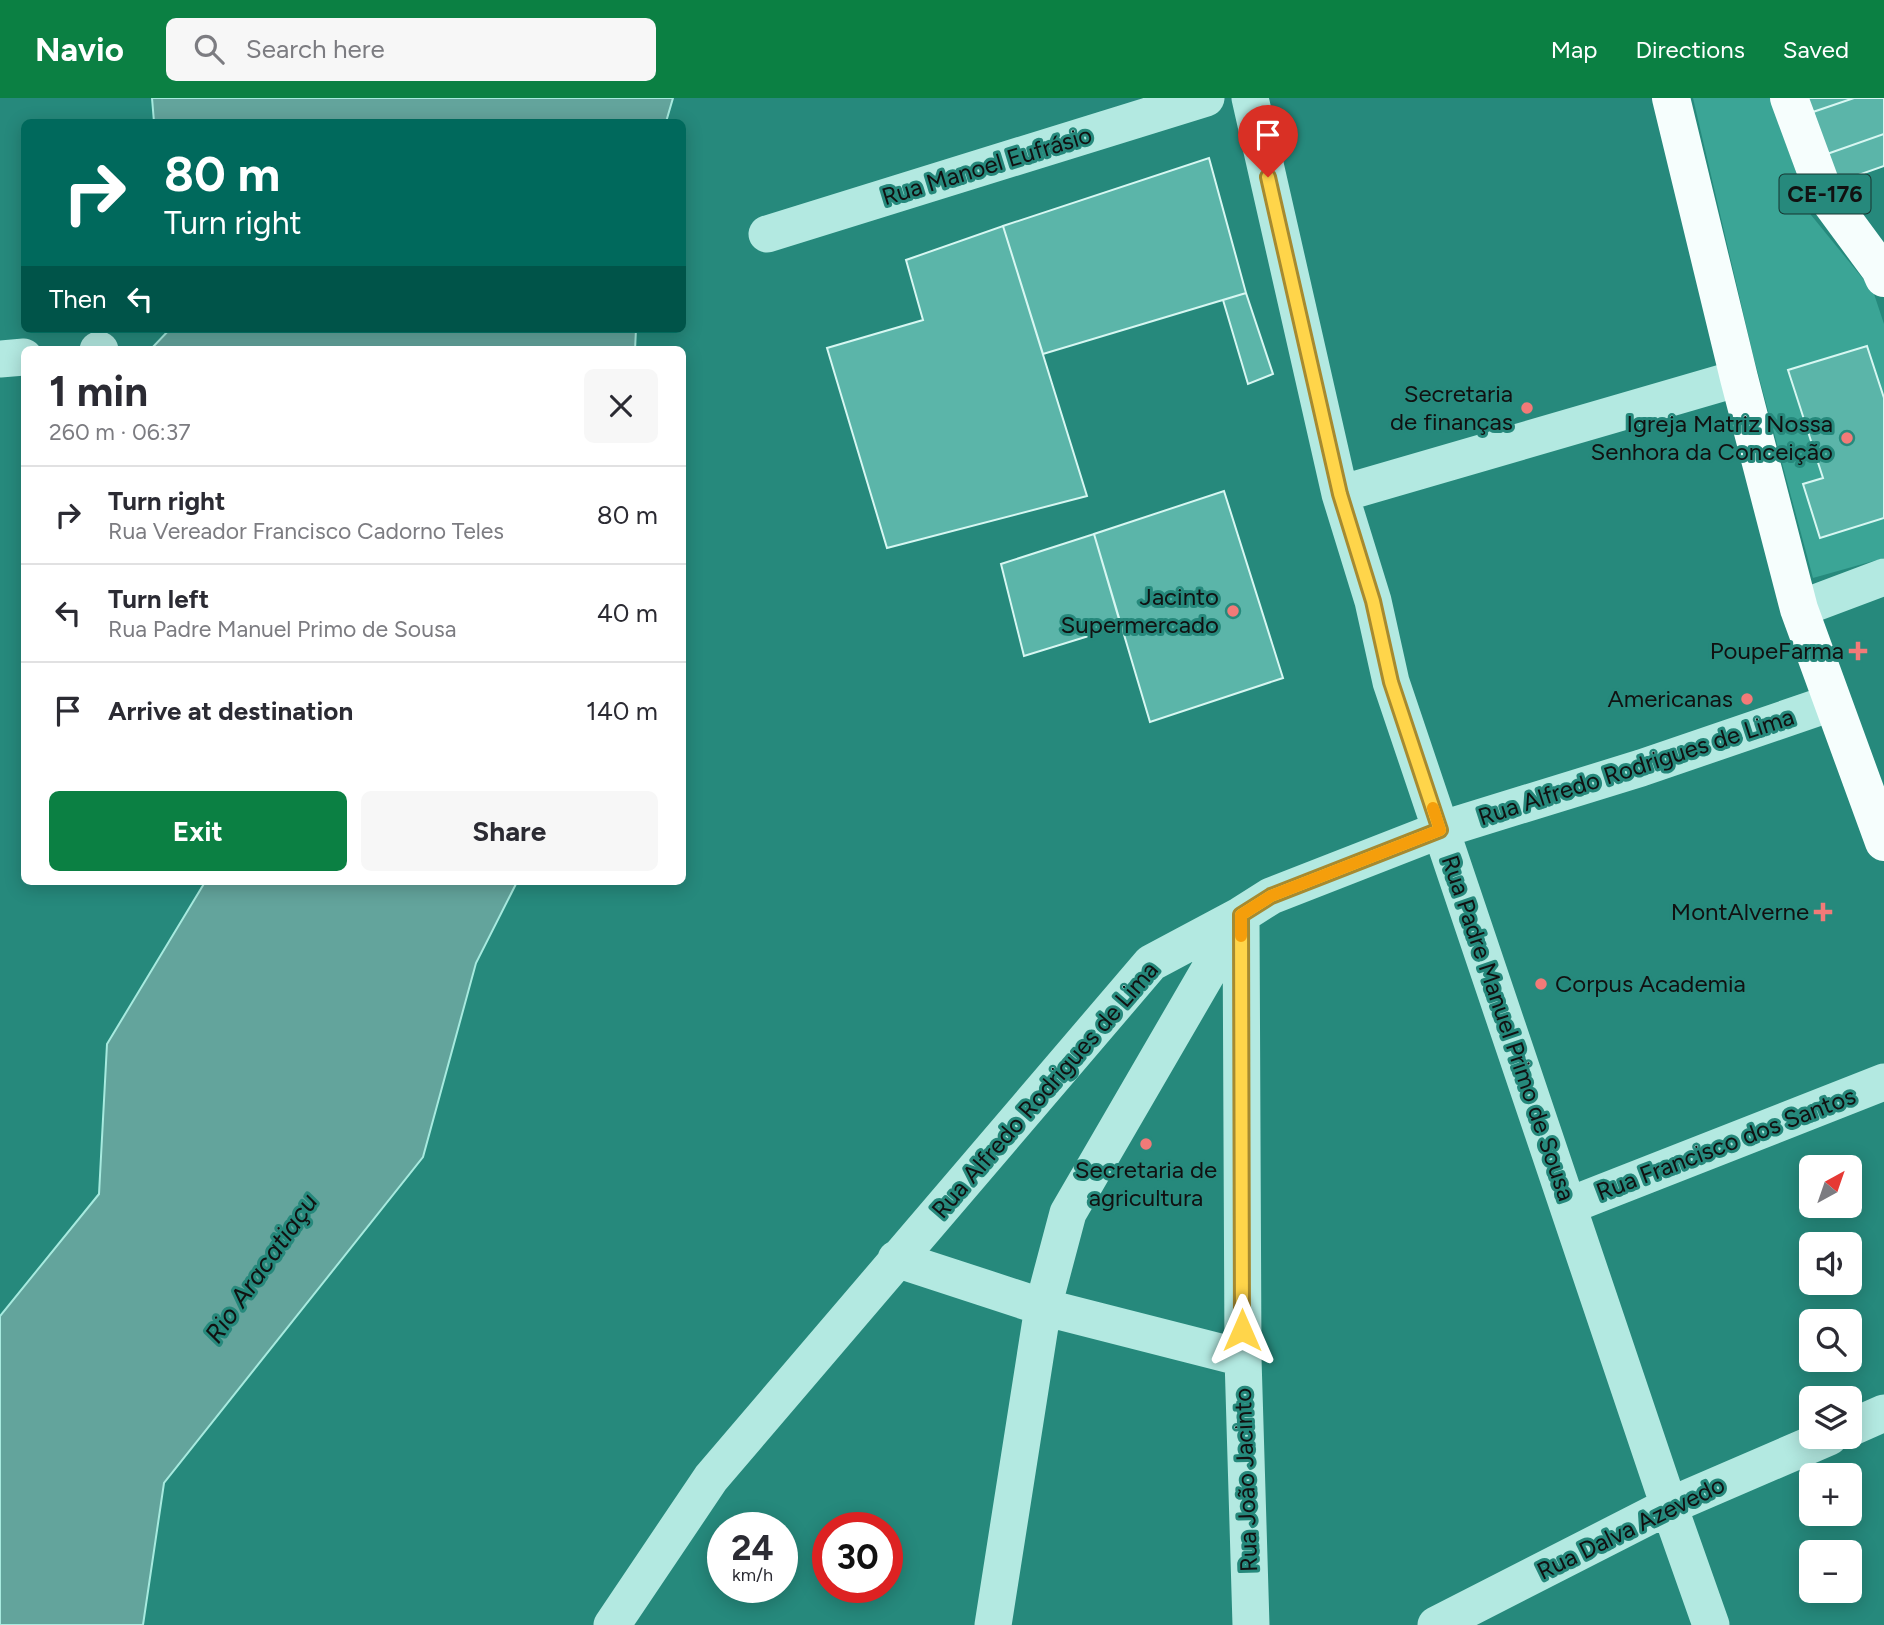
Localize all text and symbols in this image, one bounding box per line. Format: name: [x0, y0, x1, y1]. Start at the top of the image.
search box: [166, 18, 656, 81]
text: Navio: [35, 30, 124, 69]
icon: search: [190, 30, 228, 68]
text: Search here: [246, 33, 385, 65]
text: Map: [1551, 35, 1597, 64]
text: Directions: [1635, 35, 1745, 64]
text: Saved: [1783, 35, 1849, 64]
pin: [1238, 105, 1298, 177]
icon: arrive: [1249, 116, 1287, 154]
street label: Rua Manoel Eufrásio: [878, 120, 1095, 211]
text: 80 m: [164, 144, 280, 203]
icon: right: [49, 147, 140, 238]
road number: CE-176: [1780, 174, 1870, 214]
text: Turn right: [164, 204, 302, 242]
icon: left: [121, 280, 159, 318]
text: Then: [49, 283, 107, 315]
text: 1 min: [49, 366, 148, 417]
button: close: [584, 369, 658, 443]
place label: Secretaria de finanças: [1390, 379, 1513, 436]
marker: Secretaria de finanças: [1519, 400, 1535, 416]
place label: Igreja Matriz Nossa Senhora da Conceição: [1591, 409, 1833, 466]
text: 260 m · 06:37: [49, 418, 191, 446]
marker: Igreja Matriz Nossa Senhora da Conceição: [1839, 430, 1855, 446]
text: Turn right: [108, 485, 225, 517]
icon: right: [49, 496, 87, 534]
text: 80 m: [597, 499, 658, 531]
text: Rua Vereador Francisco Cadorno Teles: [108, 517, 504, 545]
place label: Jacinto Supermercado: [1061, 582, 1219, 639]
text: Turn left: [108, 583, 209, 615]
icon: left: [49, 594, 87, 632]
text: 40 m: [597, 597, 658, 629]
marker: Jacinto Supermercado: [1225, 603, 1241, 619]
text: Rua Padre Manuel Primo de Sousa: [108, 615, 457, 643]
place label: PoupeFarma: [1710, 636, 1844, 665]
marker: PoupeFarma: [1850, 643, 1866, 659]
place label: Americanas: [1608, 684, 1733, 713]
marker: Americanas: [1739, 691, 1755, 707]
icon: arrive: [49, 692, 87, 730]
text: Arrive at destination: [108, 695, 353, 727]
text: 140 m: [586, 695, 658, 727]
street label: Rua Alfredo Rodrigues de Lima: [1474, 702, 1797, 831]
button: Exit: [49, 791, 347, 871]
button: Share: [361, 791, 658, 871]
street label: Rua Padre Manuel Primo de Sousa: [1436, 851, 1581, 1204]
place label: MontAlverne: [1671, 897, 1809, 926]
marker: MontAlverne: [1815, 904, 1831, 920]
street label: Rua Alfredo Rodrigues de Lima: [925, 956, 1164, 1224]
place label: Corpus Academia: [1555, 969, 1746, 998]
marker: Corpus Academia: [1533, 976, 1549, 992]
street label: Rua Francisco dos Santos: [1592, 1081, 1860, 1206]
marker: Secretaria de agricultura: [1138, 1136, 1154, 1152]
place label: Secretaria de agricultura: [1075, 1155, 1217, 1212]
north arrow: [1799, 1155, 1862, 1218]
map controls: [1799, 1155, 1862, 1603]
water label: Rio Aracatiaçu: [198, 1187, 324, 1349]
button: sound: [1799, 1232, 1862, 1295]
position arrow: [1205, 1293, 1279, 1367]
button: search: [1799, 1309, 1862, 1372]
button: layers: [1799, 1386, 1862, 1449]
street label: Rua João Jacinto: [1228, 1387, 1263, 1573]
button: +: [1799, 1463, 1862, 1526]
street label: Rua Dalva Azevedo: [1532, 1470, 1729, 1586]
speed limit sign: 30: [812, 1512, 903, 1603]
text: 24: [731, 1527, 774, 1569]
button: −: [1799, 1540, 1862, 1603]
text: km/h: [732, 1564, 773, 1586]

